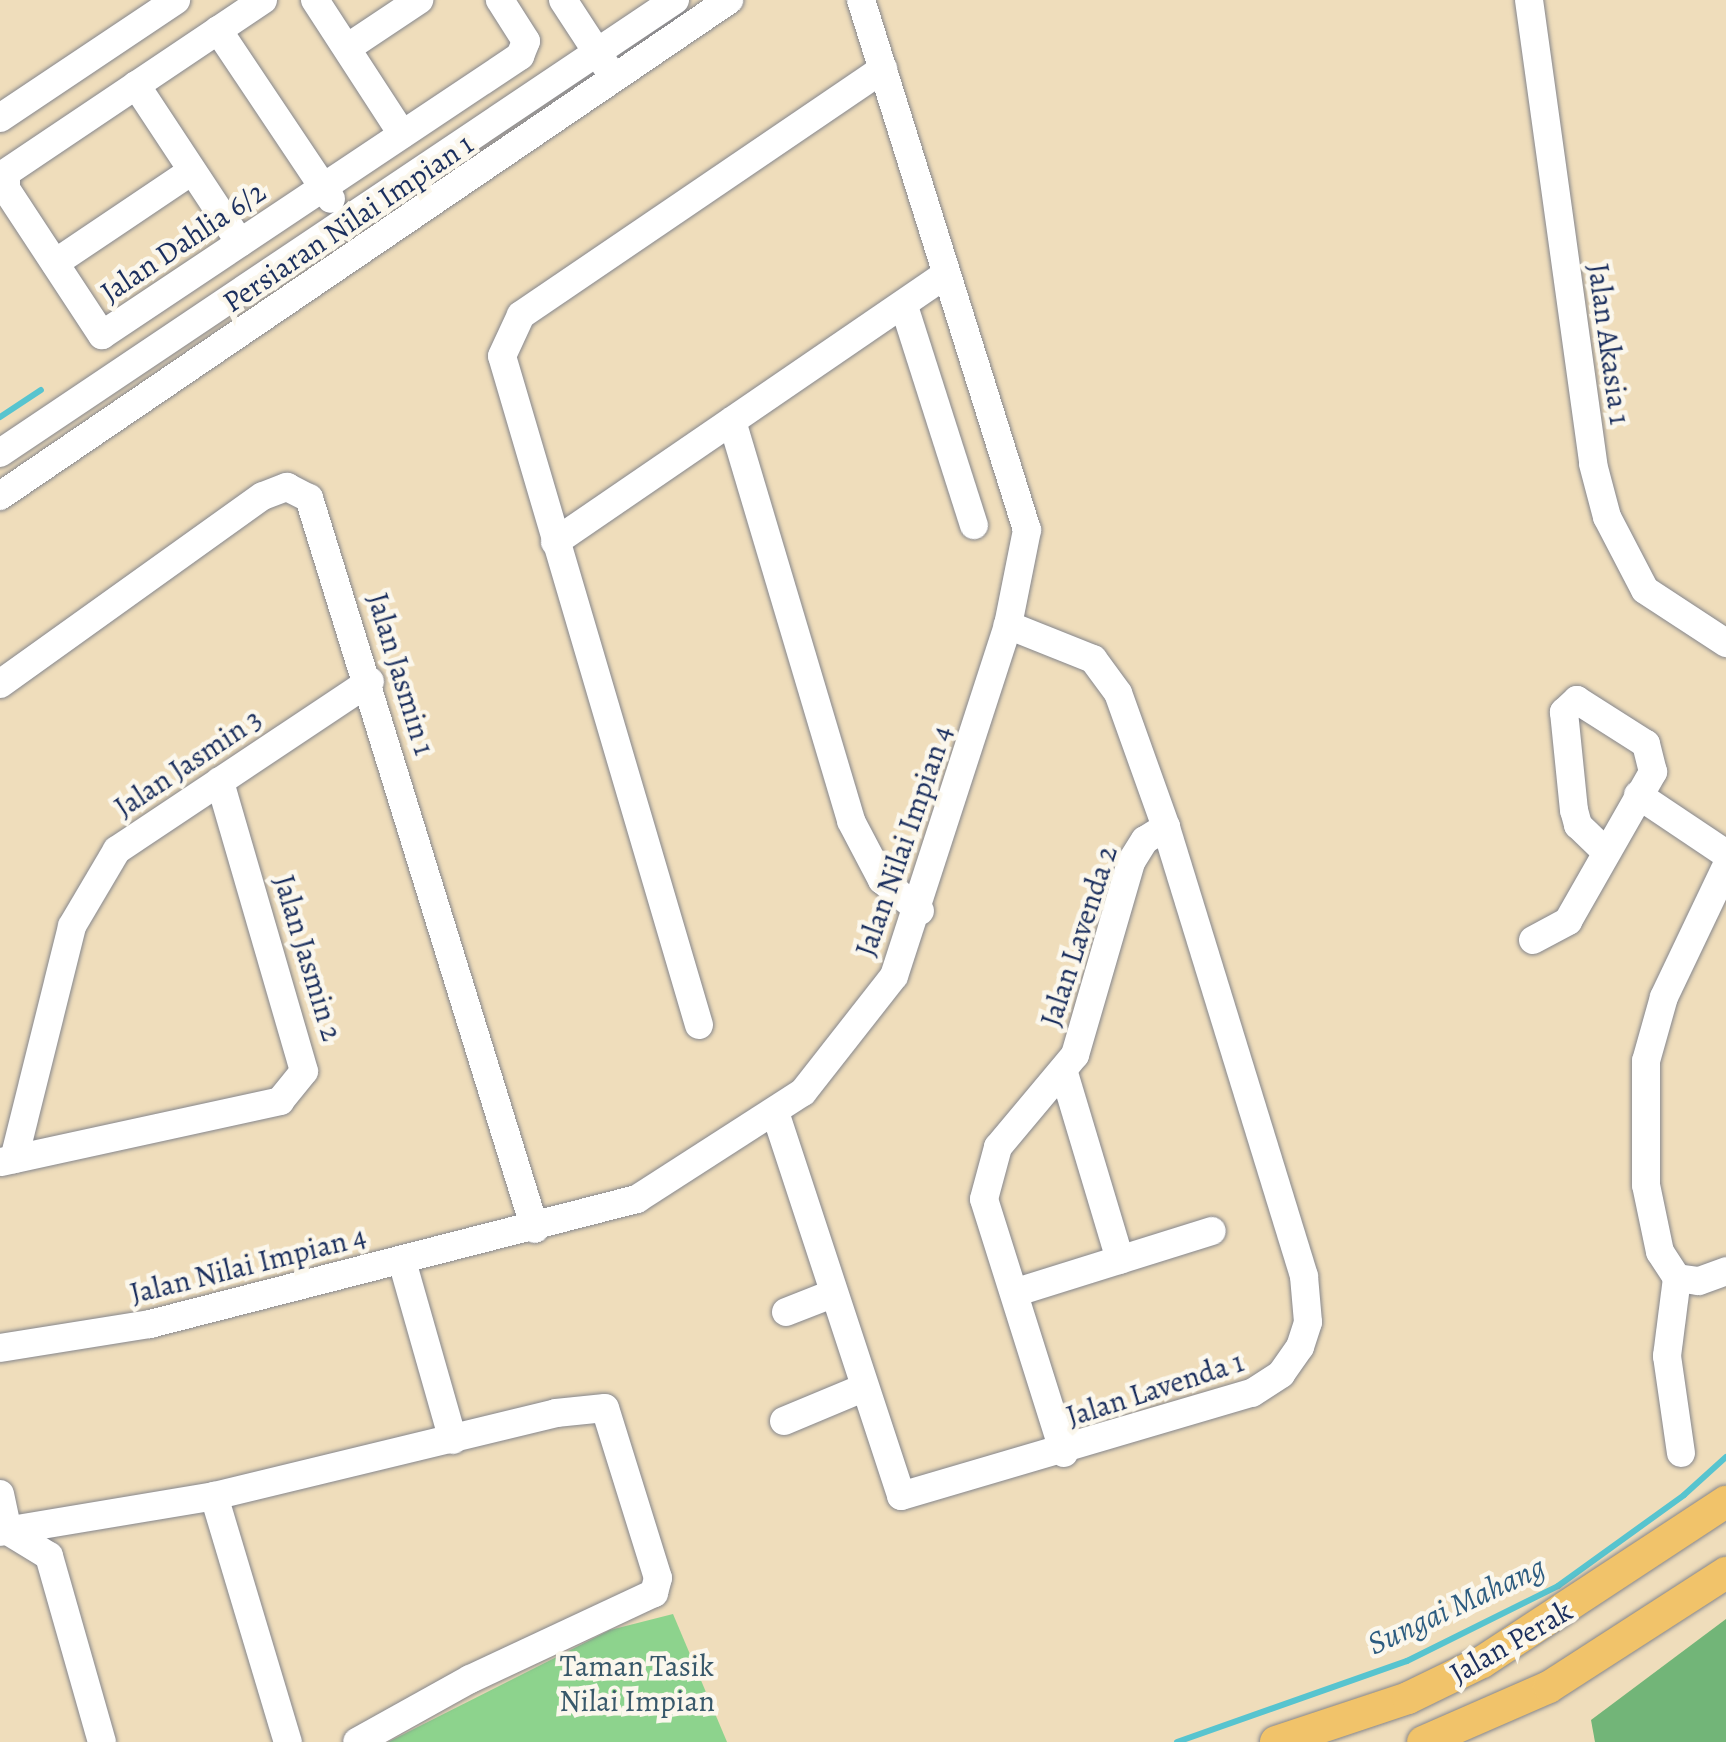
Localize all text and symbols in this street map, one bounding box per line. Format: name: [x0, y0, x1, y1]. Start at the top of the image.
street label: Persiaran Nilai Impian 1: [216, 126, 480, 320]
street label: Jalan Dahlia 6/2: [94, 174, 272, 310]
street label: Jalan Akasia 1: [1580, 261, 1638, 427]
street label: Jalan Jasmin 1: [359, 589, 443, 759]
street label: Jalan Jasmin 3: [108, 701, 268, 825]
street label: Jalan Nilai Impian 4: [848, 721, 960, 961]
street label: Jalan Lavenda 2: [1033, 841, 1125, 1031]
street label: Jalan Jasmin 2: [266, 871, 350, 1045]
street label: Jalan Nilai Impian 4: [126, 1218, 370, 1312]
street label: Jalan Lavenda 1: [1062, 1343, 1248, 1435]
water label: Sungai Mahang: [1361, 1547, 1551, 1663]
street label: Jalan Perak: [1443, 1593, 1579, 1691]
park label: Taman Tasik Nilai Impian: [559, 1648, 715, 1718]

